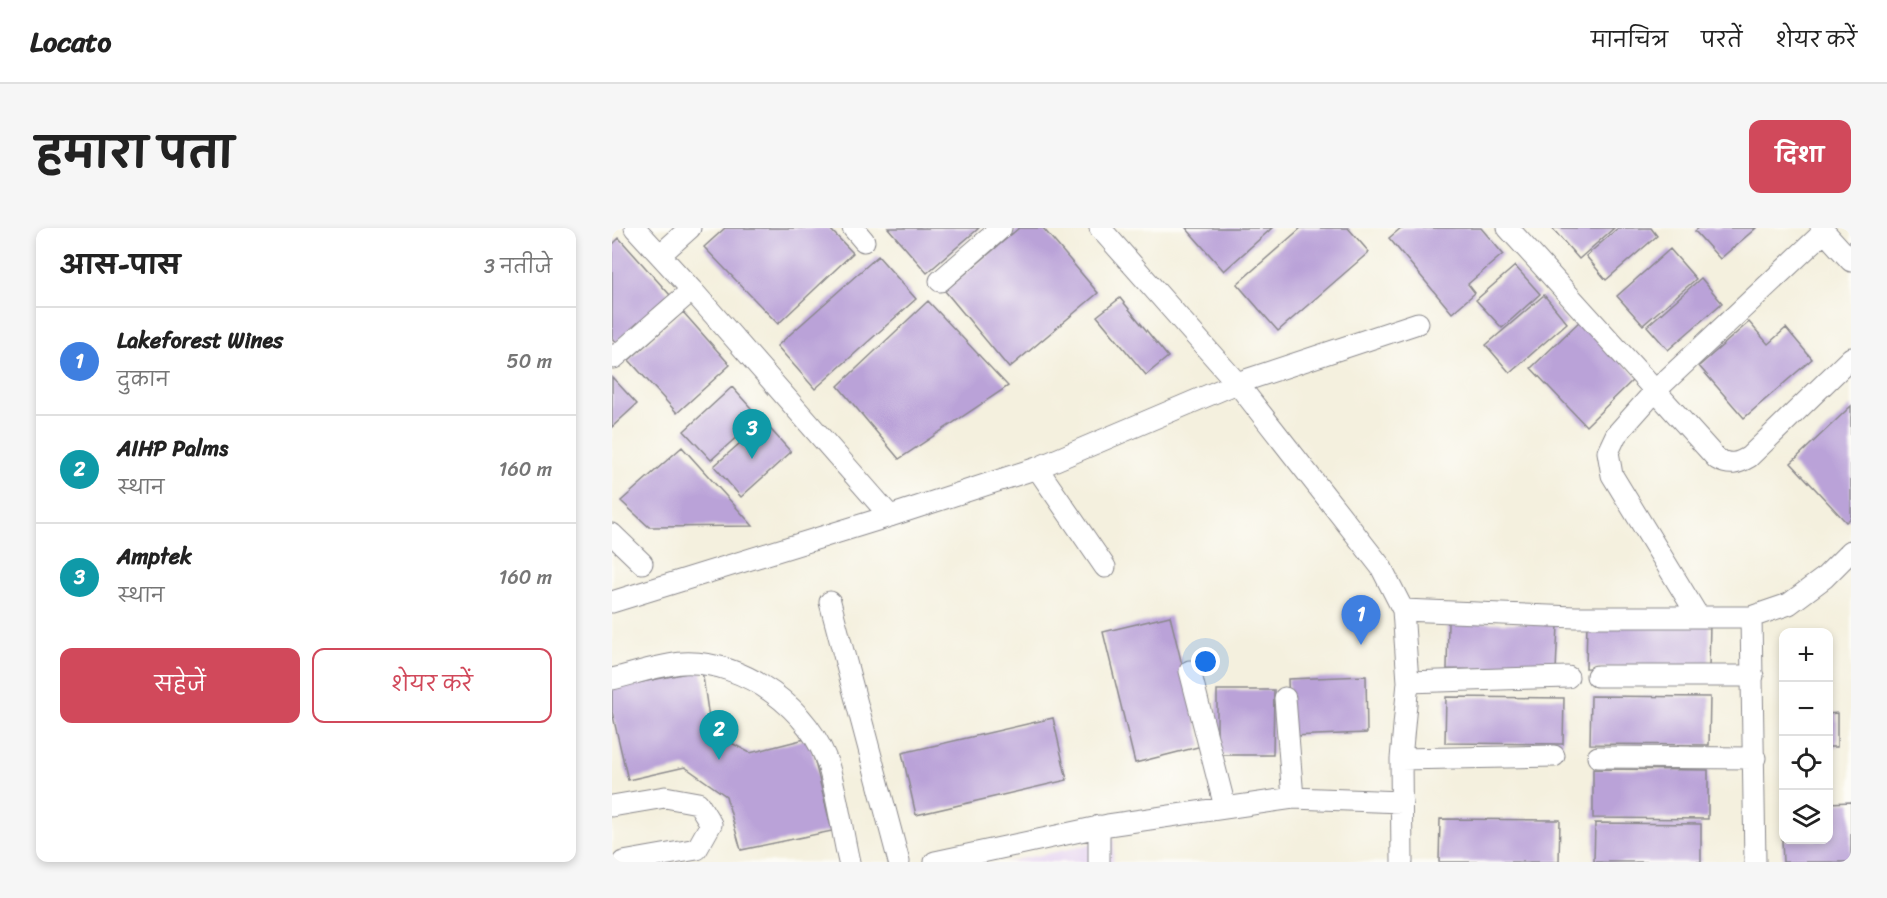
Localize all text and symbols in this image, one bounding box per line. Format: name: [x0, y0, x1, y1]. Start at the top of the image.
text: Locato: [30, 17, 111, 66]
text: मानचित्र: [1591, 21, 1668, 59]
text: परतें: [1701, 21, 1742, 59]
text: शेयर करें: [1775, 21, 1857, 59]
text: हमारा पता: [36, 116, 234, 190]
button: दिशा: [1749, 120, 1851, 193]
text: आस-पास: [60, 242, 180, 288]
text: 3 नतीजे: [484, 249, 552, 284]
text: Lakeforest Wines: [117, 321, 283, 360]
text: 1: [75, 344, 84, 379]
text: 50 m: [507, 344, 552, 379]
text: दुकान: [117, 362, 169, 397]
pin: 3: [732, 410, 772, 459]
text: AIHP Palms: [117, 429, 228, 468]
text: 2: [74, 452, 85, 487]
text: 160 m: [499, 452, 552, 487]
text: स्थान: [117, 470, 164, 505]
text: Amptek: [117, 537, 192, 576]
text: 3: [74, 560, 85, 595]
text: 160 m: [499, 560, 552, 595]
text: स्थान: [117, 578, 164, 613]
pin: 1: [1342, 596, 1380, 645]
map controls: [1779, 628, 1833, 844]
button: +: [1779, 628, 1833, 682]
your location: [1191, 647, 1220, 676]
button: सहेजें: [60, 648, 300, 723]
button: शेयर करें: [312, 648, 552, 723]
button: −: [1779, 682, 1833, 736]
pin: 2: [700, 710, 738, 760]
button: locate: [1779, 736, 1833, 790]
button: layers: [1779, 790, 1833, 844]

